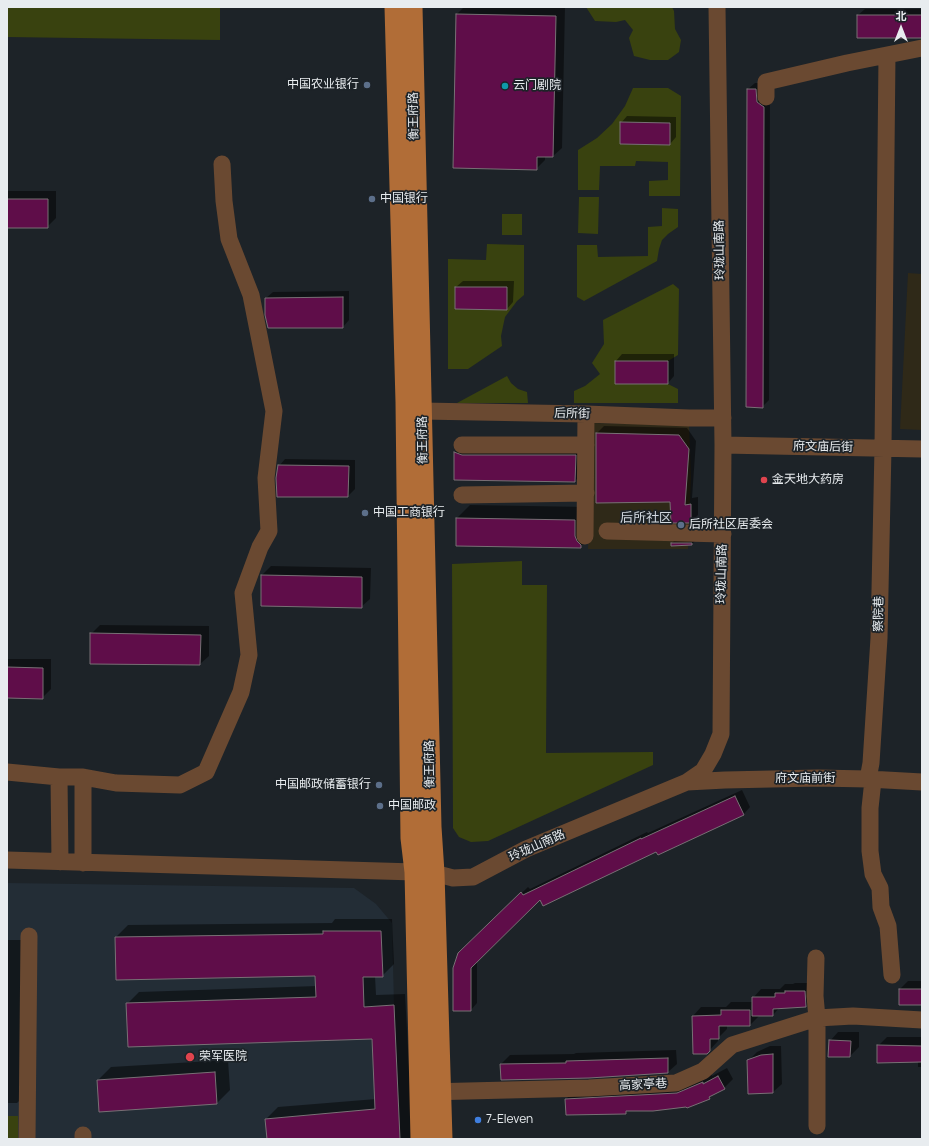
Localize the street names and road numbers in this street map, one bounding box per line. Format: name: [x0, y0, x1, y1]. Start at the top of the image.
street label: 衡王府路: [406, 92, 422, 140]
street label: 玲珑山南路: [712, 220, 728, 280]
street label: 后所街: [554, 406, 590, 422]
street label: 衡王府路: [415, 416, 431, 464]
street label: 府文庙后街: [793, 439, 853, 455]
street label: 玲珑山南路: [714, 544, 730, 604]
street label: 察院巷: [871, 596, 887, 632]
street label: 衡王府路: [422, 740, 438, 788]
street label: 府文庙前街: [775, 772, 835, 786]
street label: 玲珑山南路: [507, 827, 567, 865]
street label: 高家亭巷: [619, 1077, 667, 1093]

